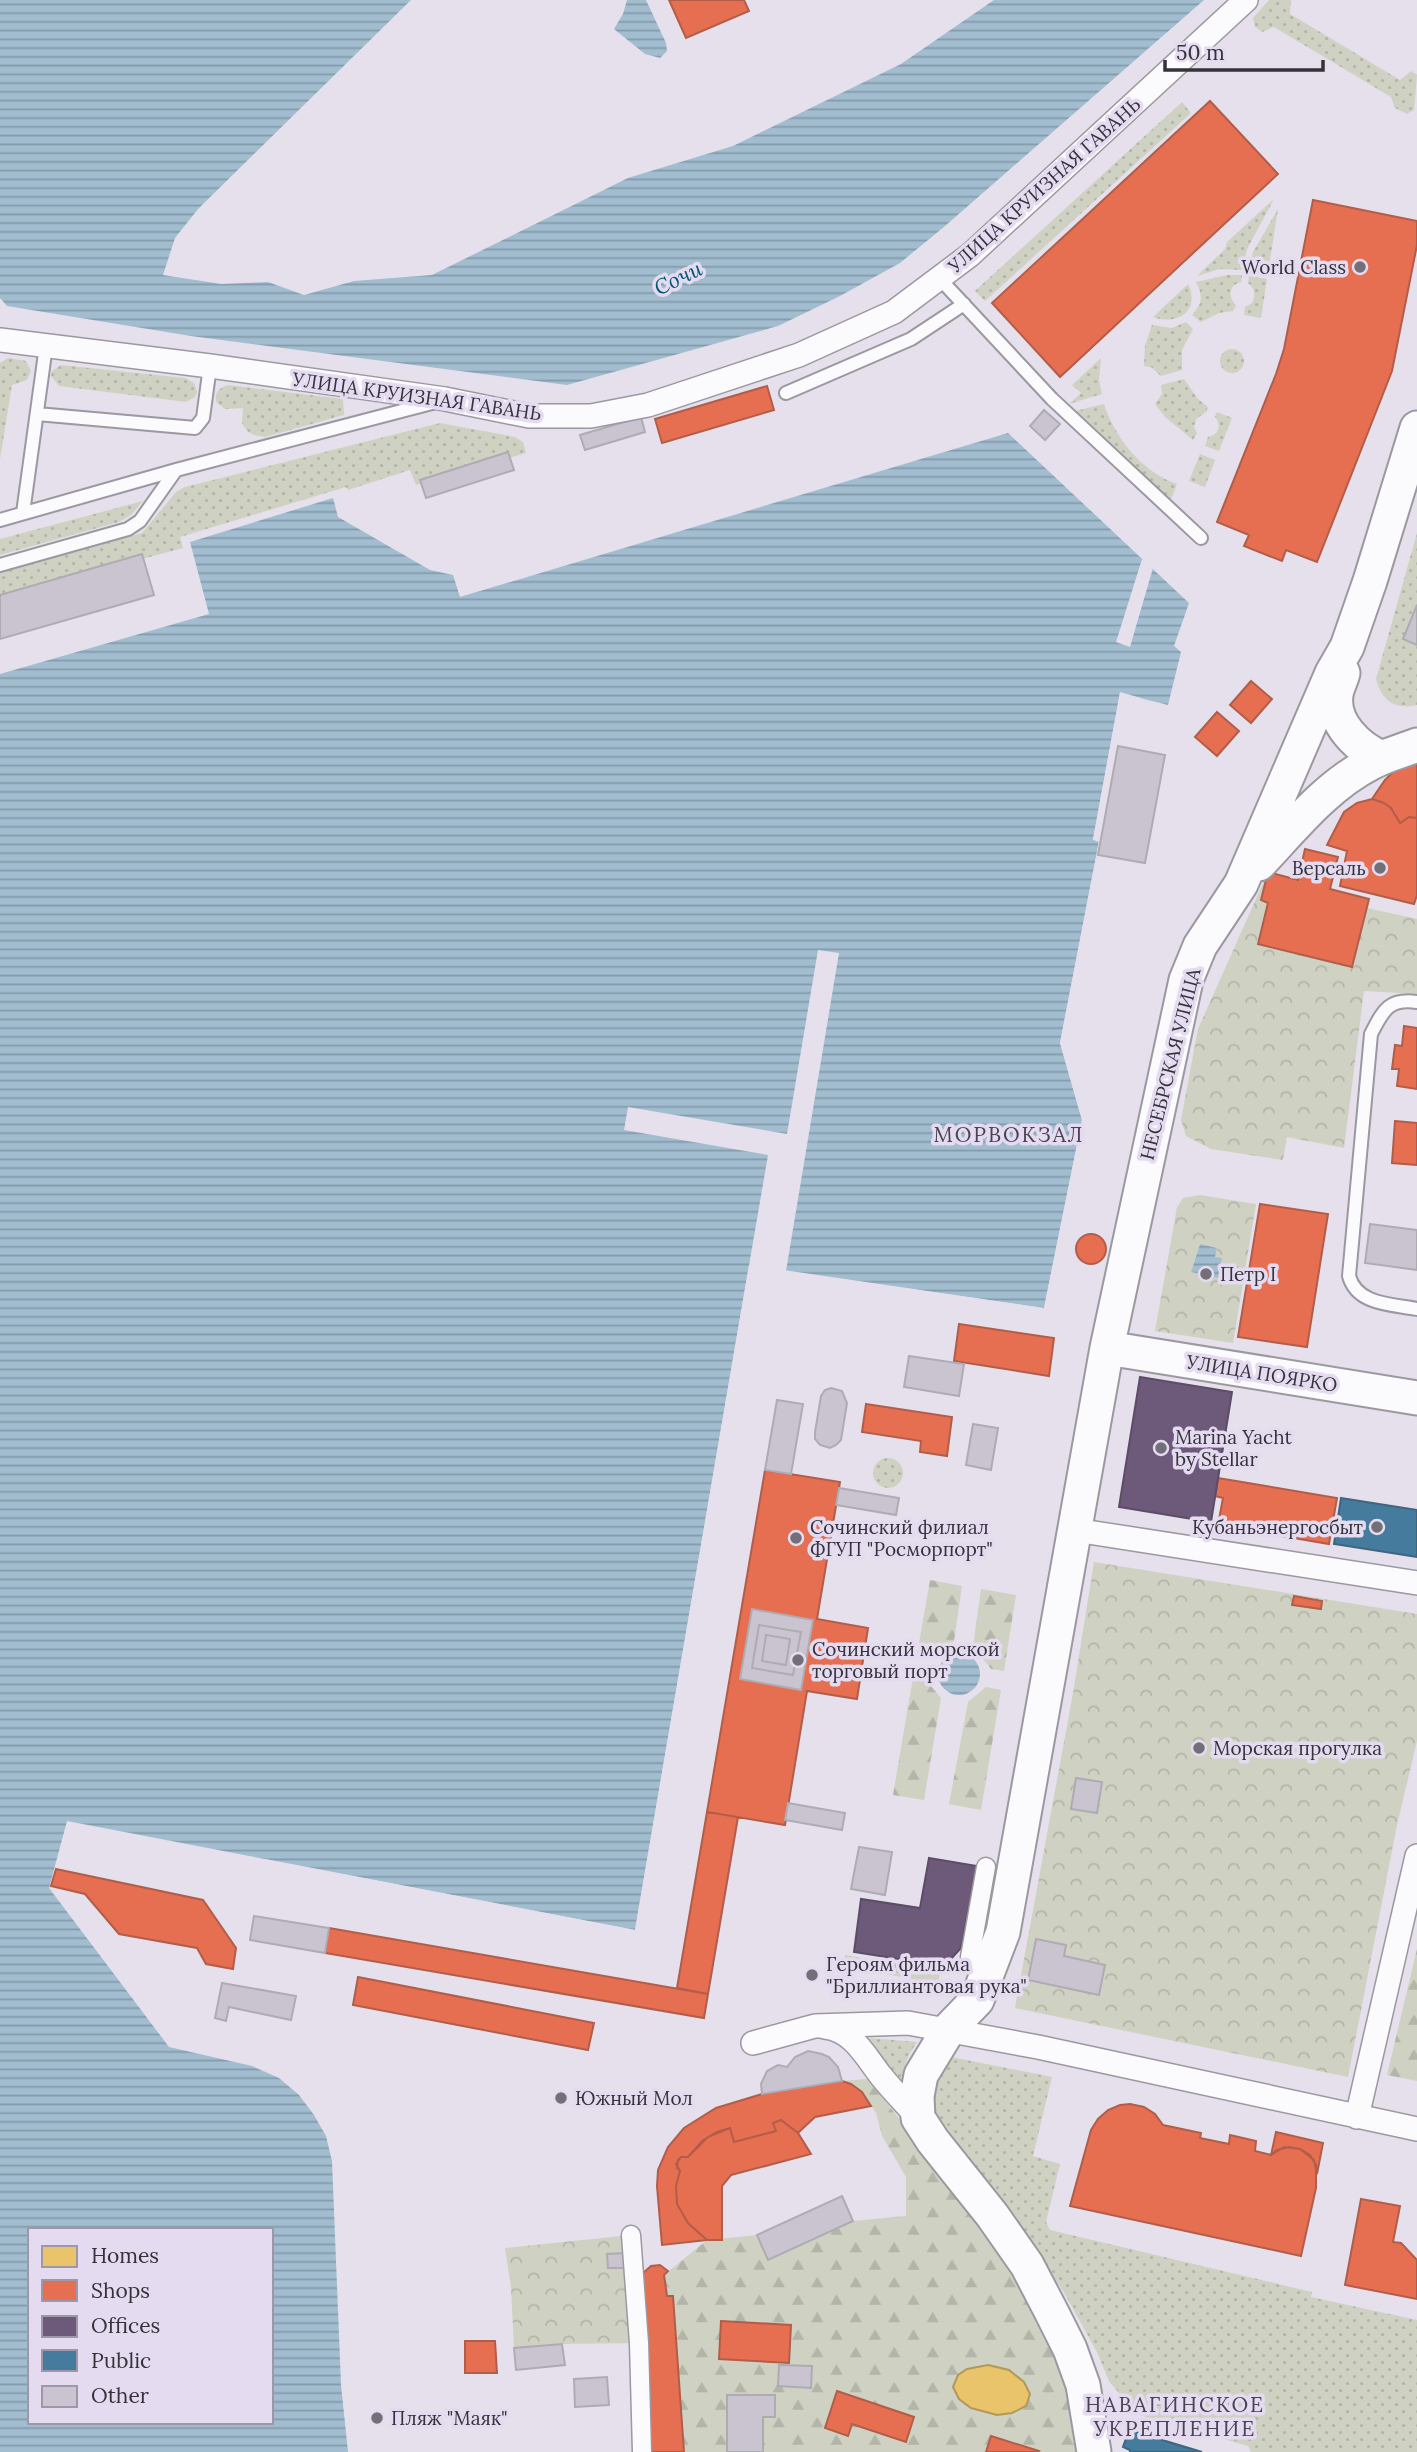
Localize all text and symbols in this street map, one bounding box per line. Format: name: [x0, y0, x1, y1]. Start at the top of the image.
scale bar: [1165, 28, 1322, 72]
text: 50 m: [1176, 39, 1225, 66]
street label: УЛИЦА КРУИЗНАЯ ГАВАНЬ: [942, 92, 1145, 279]
water label: Сочи: [650, 255, 707, 301]
place label: World Class: [1241, 255, 1346, 279]
marker: World Class: [1352, 259, 1368, 275]
street label: УЛИЦА КРУИЗНАЯ ГАВАНЬ: [290, 367, 543, 425]
place label: Версаль: [1292, 856, 1366, 880]
marker: Версаль: [1372, 860, 1388, 876]
street label: НЕСЕБРСКАЯ УЛИЦА: [1135, 964, 1206, 1163]
district label: МОРВОКЗАЛ: [933, 1121, 1085, 1148]
place label: Петр I: [1220, 1262, 1276, 1286]
marker: Петр I: [1198, 1266, 1214, 1282]
street label: УЛИЦА ПОЯРКО: [1184, 1349, 1339, 1397]
place label: Marina Yacht by Stellar: [1175, 1425, 1292, 1471]
marker: Marina Yacht by Stellar: [1153, 1440, 1169, 1456]
place label: Сочинский филиал ФГУП "Росморпорт": [810, 1515, 993, 1561]
place label: Кубаньэнергосбыт: [1192, 1515, 1363, 1539]
marker: Кубаньэнергосбыт: [1369, 1519, 1385, 1535]
marker: Сочинский филиал ФГУП "Росморпорт": [788, 1530, 804, 1546]
place label: Сочинский морской торговый порт: [812, 1637, 1000, 1683]
marker: Сочинский морской торговый порт: [790, 1652, 806, 1668]
place label: Морская прогулка: [1213, 1736, 1382, 1760]
marker: Морская прогулка: [1191, 1740, 1207, 1756]
place label: Героям фильма "Бриллиантовая рука": [826, 1952, 1027, 1998]
marker: Героям фильма "Бриллиантовая рука": [804, 1967, 820, 1983]
place label: Южный Мол: [575, 2086, 693, 2110]
marker: Южный Мол: [553, 2090, 569, 2106]
legend: [28, 2228, 273, 2424]
text: Homes: [91, 2242, 159, 2269]
text: Shops: [91, 2277, 150, 2304]
text: Offices: [91, 2312, 160, 2339]
text: Public: [91, 2347, 151, 2374]
text: Other: [91, 2382, 149, 2409]
district label: НАВАГИНСКОЕ УКРЕПЛЕНИЕ: [1085, 2391, 1265, 2442]
place label: Пляж "Маяк": [391, 2406, 508, 2430]
marker: Пляж "Маяк": [369, 2410, 385, 2426]

